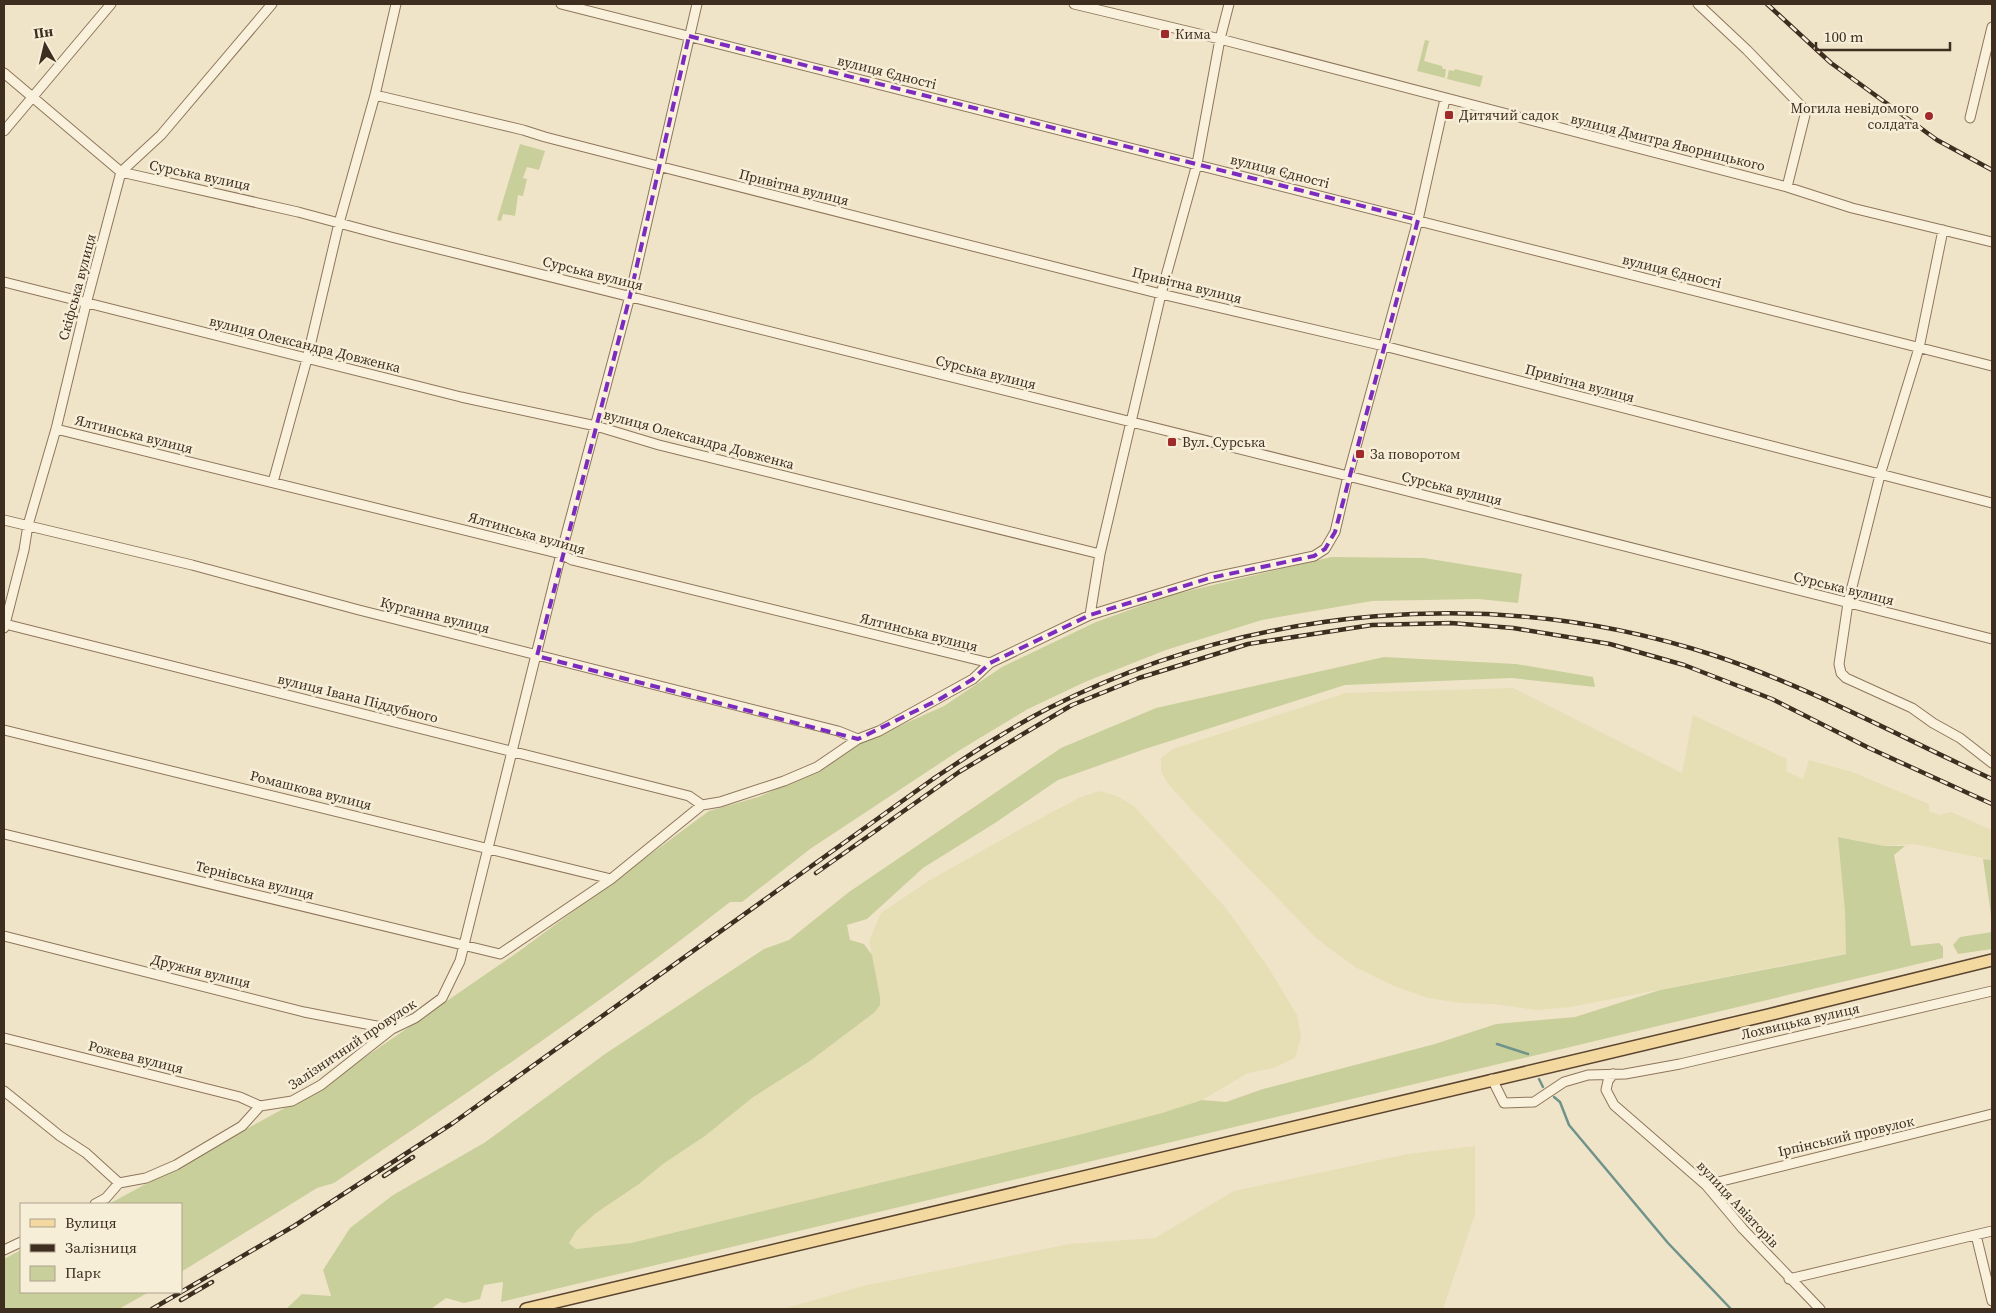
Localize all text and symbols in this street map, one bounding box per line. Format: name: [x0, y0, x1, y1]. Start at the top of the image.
north arrow: [20, 20, 70, 70]
scale bar: [1816, 20, 1950, 52]
text: Пн: [32, 21, 54, 43]
place label: Кима: [1175, 24, 1212, 44]
text: 100 m: [1824, 26, 1864, 47]
marker: Кима: [1159, 28, 1171, 40]
street label: вулиця Єдності: [835, 50, 939, 94]
place label: Могила невідомого солдата: [1791, 98, 1920, 134]
place label: Дитячий садок: [1459, 105, 1559, 125]
street label: вулиця Дмитра Яворницького: [1569, 108, 1768, 176]
marker: Дитячий садок: [1443, 109, 1455, 121]
marker: Могила невідомого солдата: [1923, 110, 1935, 122]
street label: вулиця Єдності: [1228, 149, 1332, 193]
street label: Сурська вулиця: [148, 155, 252, 195]
street label: Привітна вулиця: [737, 164, 851, 210]
street label: Скіфська вулиця: [53, 231, 101, 343]
street label: вулиця Єдності: [1620, 249, 1724, 293]
street label: Сурська вулиця: [541, 251, 645, 295]
street label: Привітна вулиця: [1130, 262, 1244, 308]
street label: вулиця Олександра Довженка: [207, 311, 404, 378]
street label: Сурська вулиця: [934, 350, 1038, 394]
street label: Привітна вулиця: [1523, 359, 1637, 407]
street label: вулиця Олександра Довженка: [601, 404, 797, 474]
street label: Ялтинська вулиця: [73, 410, 195, 458]
place label: Вул. Сурська: [1182, 432, 1266, 452]
marker: Вул. Сурська: [1166, 436, 1178, 448]
place label: За поворотом: [1370, 444, 1461, 464]
marker: За поворотом: [1354, 448, 1366, 460]
street label: Сурська вулиця: [1400, 466, 1504, 510]
street label: Ялтинська вулиця: [466, 507, 588, 559]
street label: Сурська вулиця: [1792, 566, 1896, 610]
street label: Курганна вулиця: [378, 592, 492, 638]
street label: Ялтинська вулиця: [858, 608, 980, 656]
street label: вулиця Івана Піддубного: [276, 668, 441, 728]
street label: Ромашкова вулиця: [248, 765, 374, 815]
street label: Тернівська вулиця: [194, 856, 316, 904]
street label: Дружня вулиця: [149, 949, 253, 993]
street label: Залізничний провулок: [284, 994, 420, 1094]
street label: Лохвицька вулиця: [1739, 998, 1861, 1044]
street label: Рожева вулиця: [86, 1036, 186, 1078]
street label: Ірпінський провулок: [1776, 1111, 1916, 1161]
street label: вулиця Авіаторів: [1692, 1156, 1784, 1252]
legend: [20, 1203, 182, 1293]
text: Вулиця: [65, 1212, 117, 1233]
text: Залізниця: [65, 1237, 137, 1258]
text: Парк: [65, 1262, 101, 1283]

